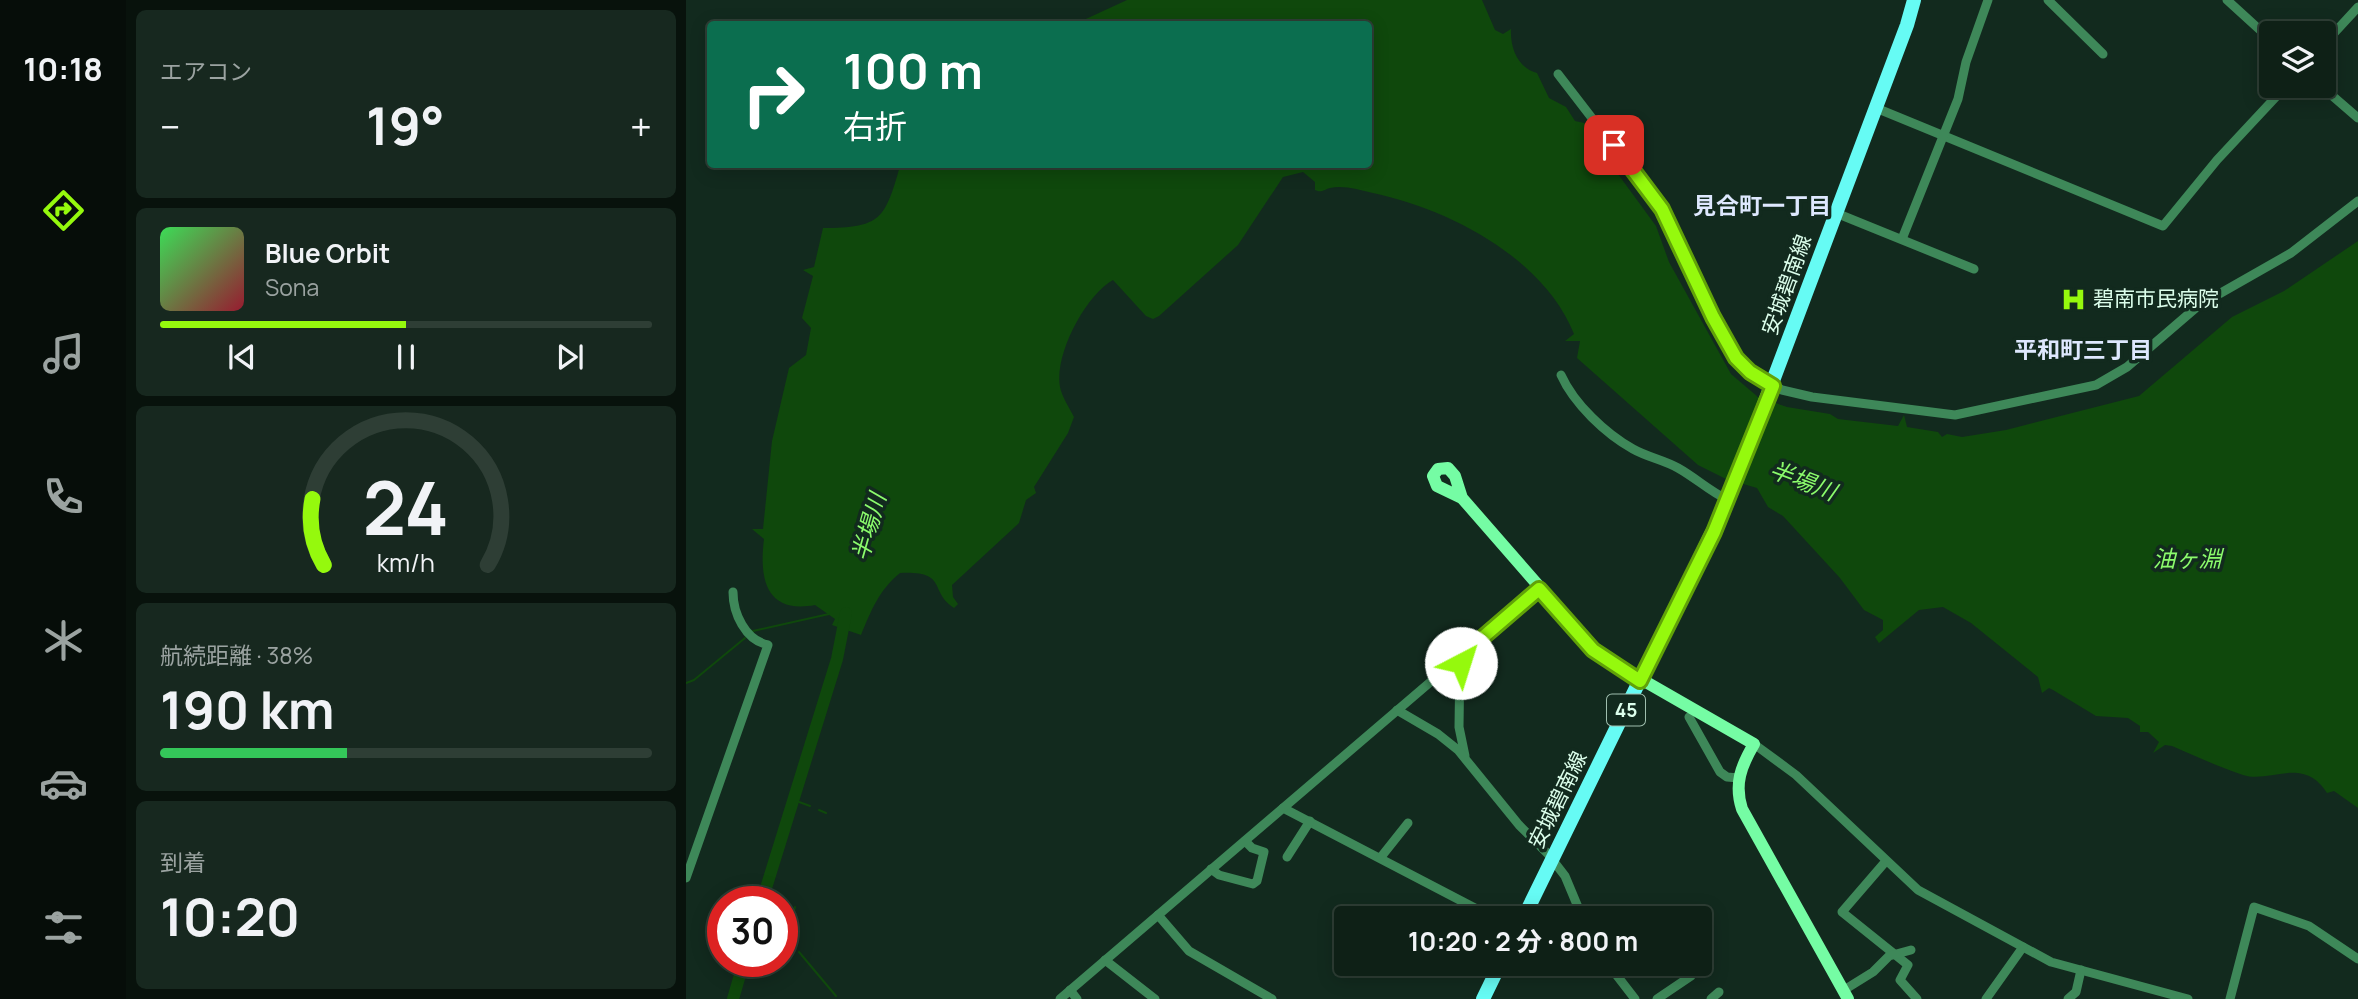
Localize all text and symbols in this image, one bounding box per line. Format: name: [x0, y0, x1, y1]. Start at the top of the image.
map controls: [2259, 21, 2336, 98]
button: layers: [2259, 21, 2336, 98]
text: 100 m: [843, 37, 983, 104]
text: 10:18: [23, 47, 103, 91]
icon: right: [728, 49, 819, 140]
text: エアコン: [160, 55, 252, 87]
text: 19°: [366, 90, 445, 161]
text: −: [160, 100, 181, 152]
text: +: [630, 100, 652, 152]
text: 右折: [843, 104, 907, 148]
pin: [1584, 115, 1644, 175]
icon: arrive: [1595, 126, 1633, 164]
icon: directions: [39, 186, 88, 235]
district label: 見合町一丁目: [1693, 189, 1831, 221]
street label: 安城碧南線: [1755, 231, 1817, 339]
text: Blue Orbit: [265, 235, 390, 271]
text: Sona: [265, 271, 319, 303]
place label: 碧南市民病院: [2093, 284, 2219, 312]
hospital icon: 碧南市民病院: [2059, 285, 2087, 313]
icon: music: [39, 329, 88, 378]
district label: 平和町三丁目: [2014, 333, 2152, 365]
icon: previous: [223, 338, 261, 376]
icon: pause: [387, 338, 425, 376]
icon: next: [551, 338, 589, 376]
water label: 半場川: [1765, 453, 1844, 508]
text: 24: [363, 458, 449, 558]
icon: phone: [39, 472, 88, 521]
water label: 半場川: [843, 486, 894, 564]
water label: 油ヶ淵: [2153, 542, 2225, 574]
text: km/h: [377, 545, 435, 580]
icon: climate: [39, 616, 88, 665]
position arrow: [1424, 626, 1498, 700]
text: 航続距離 · 38%: [160, 639, 313, 671]
text: 190 km: [160, 674, 334, 745]
road number: 45: [1607, 694, 1645, 726]
street label: 安城碧南線: [1522, 746, 1593, 853]
icon: car: [39, 759, 88, 808]
text: 到着: [160, 846, 206, 878]
text: 10:20: [160, 881, 300, 952]
speed limit sign: 30: [707, 886, 798, 977]
icon: filters: [39, 903, 88, 952]
text: 10:20 · 2 分 · 800 m: [1408, 923, 1638, 959]

